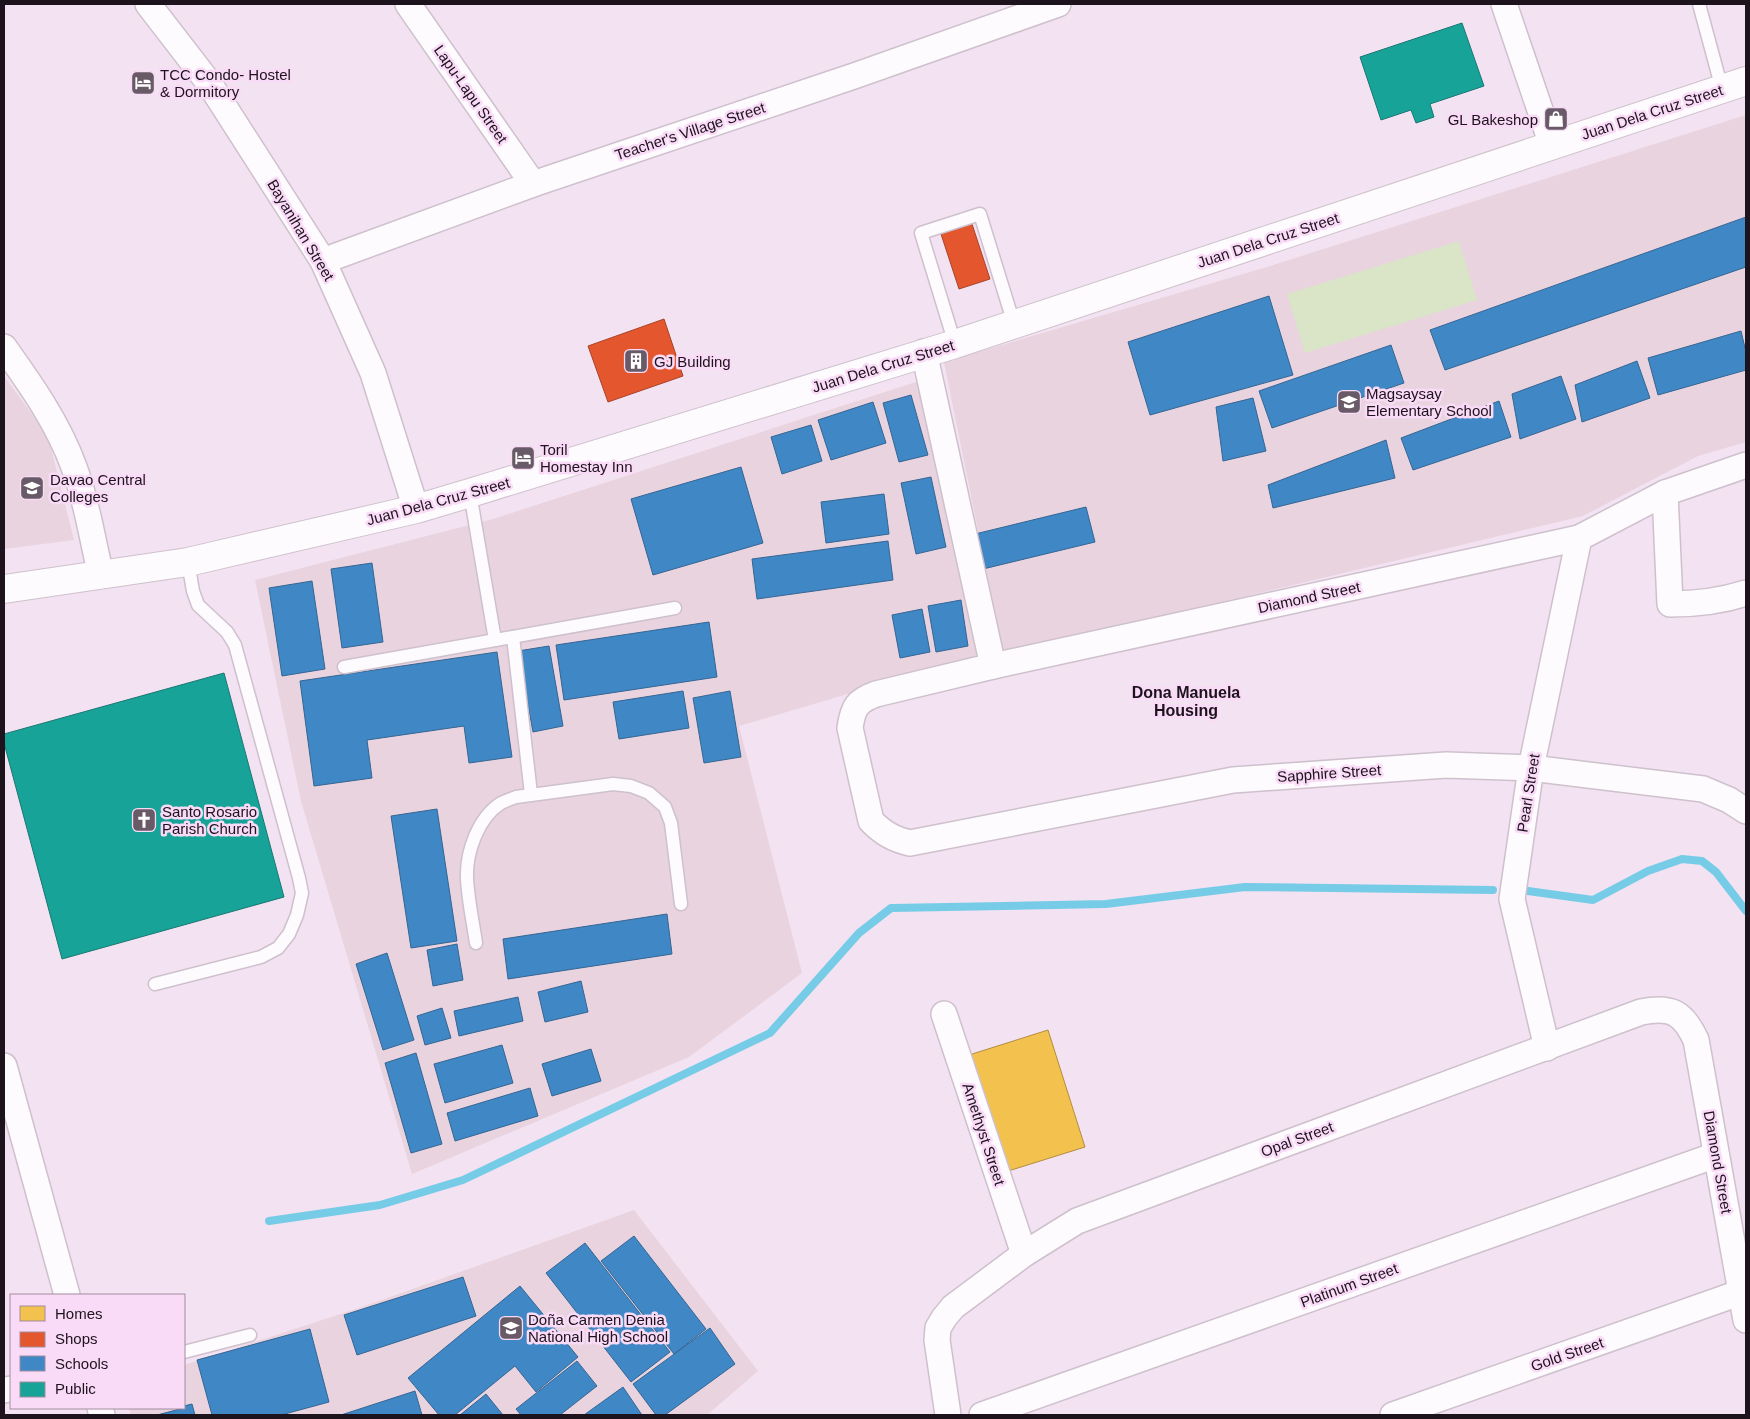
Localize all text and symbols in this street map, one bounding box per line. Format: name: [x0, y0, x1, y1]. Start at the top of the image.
street label: Lapu-Lapu Street: [431, 42, 512, 147]
place label: TCC Condo- Hostel & Dormitory: [160, 66, 291, 100]
hotel icon: TCC Condo- Hostel & Dormitory: [130, 70, 156, 96]
street label: Juan Dela Cruz Street: [1579, 81, 1726, 143]
street label: Teacher's Village Street: [613, 98, 768, 163]
shop icon: GL Bakeshop: [1543, 106, 1569, 132]
place label: GL Bakeshop: [1448, 111, 1538, 128]
street label: Bayanihan Street: [264, 176, 338, 284]
street label: Juan Dela Cruz Street: [1195, 209, 1342, 271]
street label: Juan Dela Cruz Street: [810, 336, 957, 396]
building icon: GJ Building: [623, 348, 649, 374]
place label: GJ Building: [654, 353, 731, 370]
place label: Magsaysay Elementary School: [1366, 385, 1492, 419]
school or university icon: Magsaysay Elementary School: [1336, 389, 1362, 415]
place label: Toril Homestay Inn: [540, 441, 633, 475]
hotel icon: Toril Homestay Inn: [510, 445, 536, 471]
place label: Davao Central Colleges: [50, 471, 146, 505]
street label: Juan Dela Cruz Street: [365, 473, 512, 528]
school or university icon: Davao Central Colleges: [19, 475, 45, 501]
street label: Diamond Street: [1256, 578, 1363, 616]
district label: Dona Manuela Housing: [1132, 684, 1240, 719]
street label: Pearl Street: [1513, 752, 1543, 833]
street label: Sapphire Street: [1276, 761, 1382, 785]
place label: Santo Rosario Parish Church: [162, 803, 257, 837]
church icon: Santo Rosario Parish Church: [131, 807, 157, 833]
street label: Amethyst Street: [959, 1081, 1009, 1188]
street label: Diamond Street: [1701, 1109, 1736, 1216]
street label: Opal Street: [1258, 1118, 1336, 1160]
street label: Platinum Street: [1298, 1259, 1401, 1311]
legend: [10, 1294, 185, 1409]
text: Homes: [55, 1305, 103, 1322]
place label: Doña Carmen Denia National High School: [528, 1311, 668, 1345]
school or university icon: Doña Carmen Denia National High School: [498, 1315, 524, 1341]
text: Shops: [55, 1330, 98, 1347]
street label: Gold Street: [1528, 1333, 1606, 1374]
text: Schools: [55, 1355, 108, 1372]
text: Public: [55, 1380, 96, 1397]

